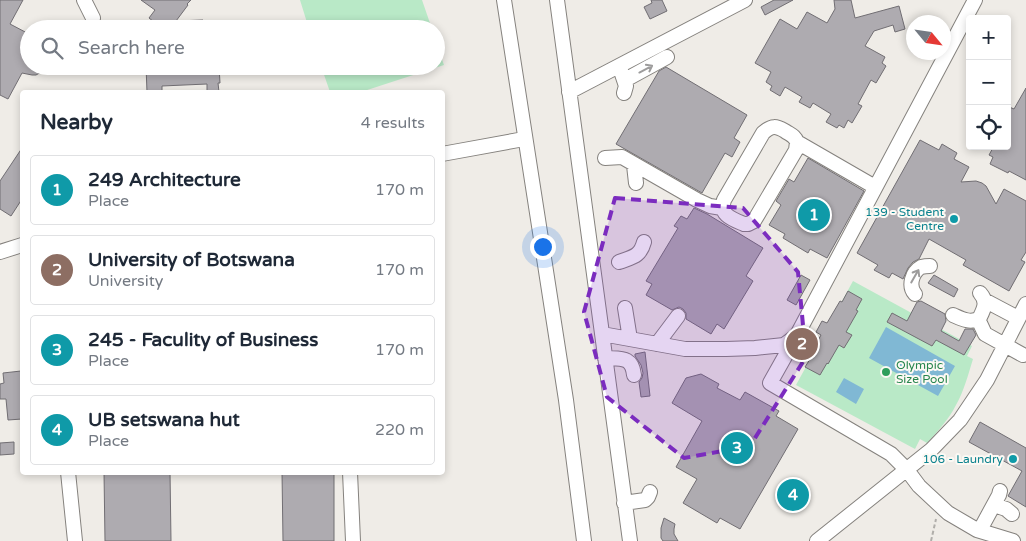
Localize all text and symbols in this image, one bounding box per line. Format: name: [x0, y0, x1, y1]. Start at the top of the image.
north arrow: [906, 15, 951, 60]
map controls: [966, 15, 1011, 150]
button: +: [966, 15, 1011, 60]
search box: [20, 20, 445, 75]
icon: search: [38, 34, 66, 62]
text: Search here: [78, 37, 185, 59]
button: −: [966, 60, 1011, 105]
one-way arrow: [638, 64, 653, 73]
button: locate: [966, 105, 1011, 150]
text: Nearby: [40, 110, 113, 135]
text: 4 results: [361, 113, 425, 133]
text: 249 Architecture: [88, 169, 241, 191]
text: 1: [52, 180, 62, 200]
text: 170 m: [375, 180, 424, 200]
text: Place: [88, 191, 129, 211]
pin: 1: [798, 196, 830, 234]
place label: 139 - Student Centre: [865, 205, 944, 233]
marker: 139 - Student Centre: [948, 213, 960, 225]
your location: [530, 234, 556, 260]
text: University of Botswana: [88, 249, 295, 271]
text: 2: [52, 260, 62, 280]
text: 170 m: [375, 260, 424, 280]
one-way arrow: [910, 269, 920, 284]
text: University: [88, 271, 163, 291]
pin: 2: [786, 325, 818, 363]
text: 245 - Faculity of Business: [88, 329, 318, 351]
text: 3: [52, 340, 62, 360]
text: 170 m: [375, 340, 424, 360]
text: Place: [88, 351, 129, 371]
place label: Olympic Size Pool: [896, 358, 948, 386]
marker: Olympic Size Pool: [880, 366, 892, 378]
text: UB setswana hut: [88, 409, 240, 431]
text: 4: [52, 420, 62, 440]
text: 220 m: [375, 420, 424, 440]
pin: 3: [721, 429, 753, 467]
text: Place: [88, 431, 129, 451]
place label: 106 - Laundry: [922, 452, 1004, 466]
marker: 106 - Laundry: [1007, 453, 1019, 465]
pin: 4: [777, 476, 809, 514]

